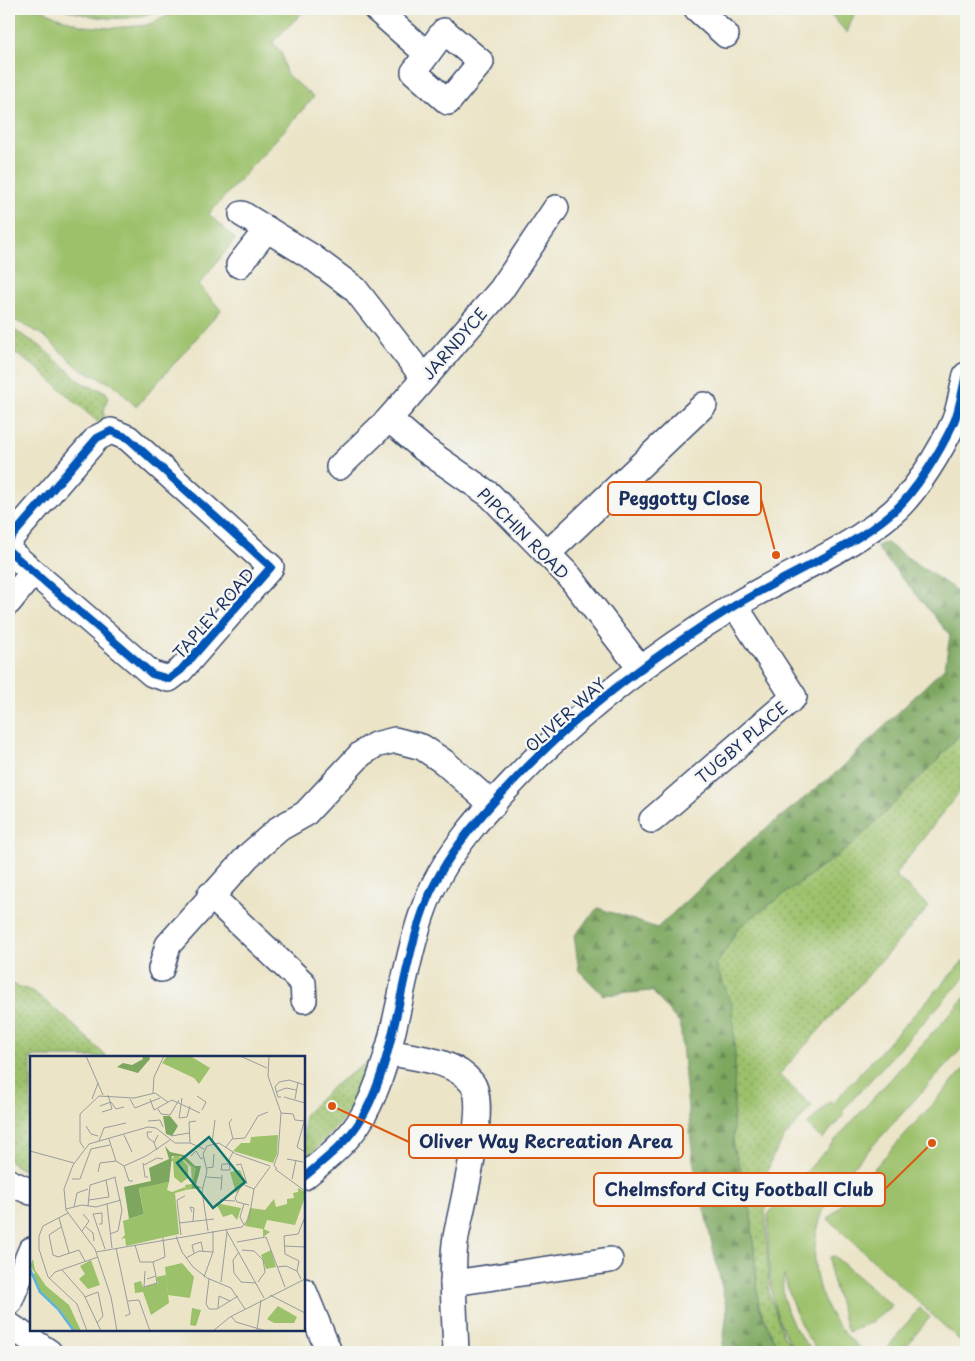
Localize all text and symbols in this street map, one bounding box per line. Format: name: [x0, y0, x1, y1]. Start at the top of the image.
street label: JARNDYCE: [416, 302, 492, 384]
street label: PIPCHIN ROAD: [473, 482, 575, 584]
callout: Peggotty Close: [608, 482, 761, 515]
text: Peggotty Close: [618, 484, 750, 511]
street label: TAPLEY ROAD: [167, 562, 259, 664]
street label: OLIVER WAY: [519, 671, 611, 757]
street label: TUGBY PLACE: [690, 695, 792, 789]
inset map: [30, 1056, 305, 1331]
callout: Oliver Way Recreation Area: [409, 1125, 683, 1158]
text: Oliver Way Recreation Area: [419, 1127, 673, 1154]
callout: Chelmsford City Football Club: [594, 1173, 885, 1206]
text: Chelmsford City Football Club: [604, 1175, 874, 1202]

